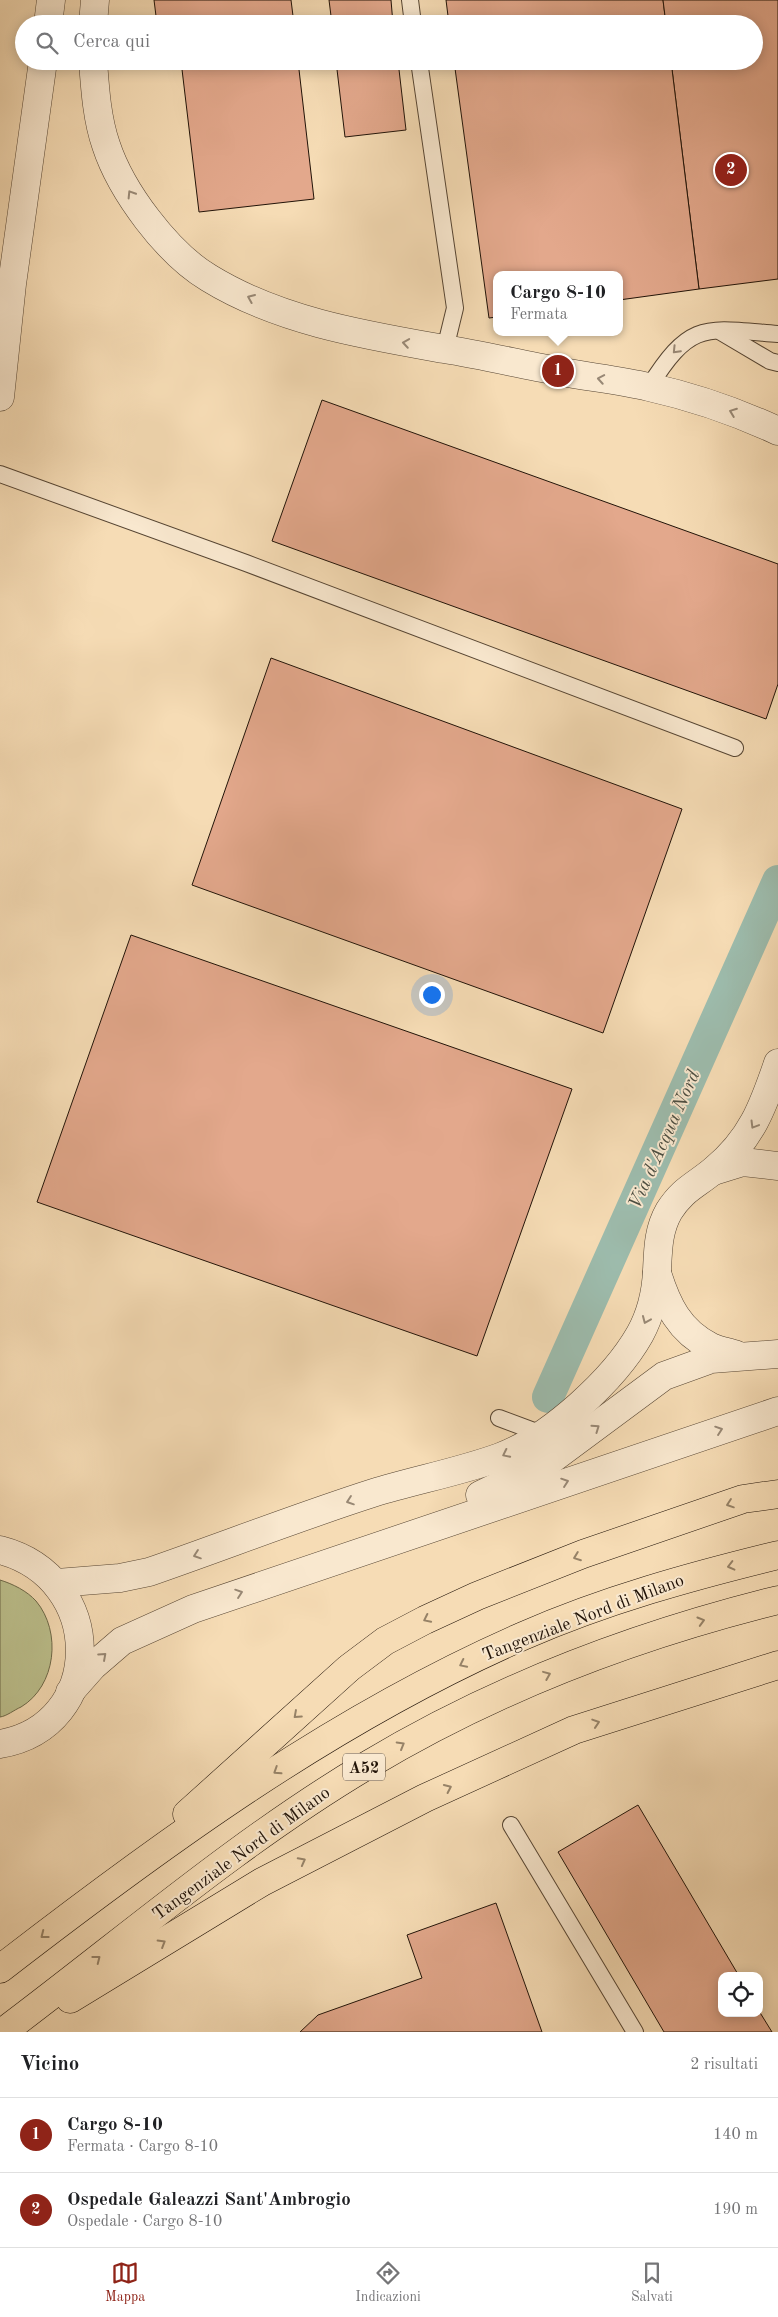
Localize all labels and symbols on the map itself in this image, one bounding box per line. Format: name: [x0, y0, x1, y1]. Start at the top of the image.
pin: 2: [715, 151, 747, 189]
one-way arrow: [127, 190, 137, 199]
one-way arrow: [247, 294, 256, 305]
one-way arrow: [402, 338, 411, 348]
one-way arrow: [673, 344, 682, 353]
pin: 1: [542, 352, 574, 390]
one-way arrow: [596, 374, 605, 384]
one-way arrow: [730, 408, 738, 418]
your location: [419, 982, 445, 1008]
water label: Via d'Acqua Nord: [626, 1067, 705, 1212]
one-way arrow: [750, 1119, 760, 1128]
one-way arrow: [641, 1315, 652, 1324]
one-way arrow: [590, 1425, 600, 1434]
one-way arrow: [714, 1426, 722, 1436]
one-way arrow: [502, 1448, 511, 1458]
one-way arrow: [560, 1478, 568, 1488]
one-way arrow: [347, 1495, 355, 1505]
one-way arrow: [727, 1498, 735, 1508]
one-way arrow: [193, 1549, 202, 1559]
one-way arrow: [573, 1550, 582, 1561]
one-way arrow: [726, 1560, 735, 1571]
street label: Tangenziale Nord di Milano: [480, 1571, 687, 1665]
one-way arrow: [235, 1589, 243, 1599]
one-way arrow: [423, 1613, 432, 1624]
one-way arrow: [696, 1616, 704, 1626]
one-way arrow: [98, 1653, 107, 1662]
one-way arrow: [460, 1657, 469, 1667]
one-way arrow: [543, 1671, 551, 1681]
one-way arrow: [293, 1709, 302, 1718]
one-way arrow: [592, 1719, 600, 1729]
one-way arrow: [396, 1742, 405, 1752]
road number: A52: [343, 1754, 385, 1780]
one-way arrow: [274, 1765, 283, 1774]
street label: Tangenziale Nord di Milano: [150, 1783, 334, 1924]
one-way arrow: [442, 1785, 451, 1795]
one-way arrow: [297, 1857, 306, 1867]
one-way arrow: [41, 1930, 50, 1938]
one-way arrow: [157, 1939, 166, 1949]
one-way arrow: [91, 1957, 100, 1965]

